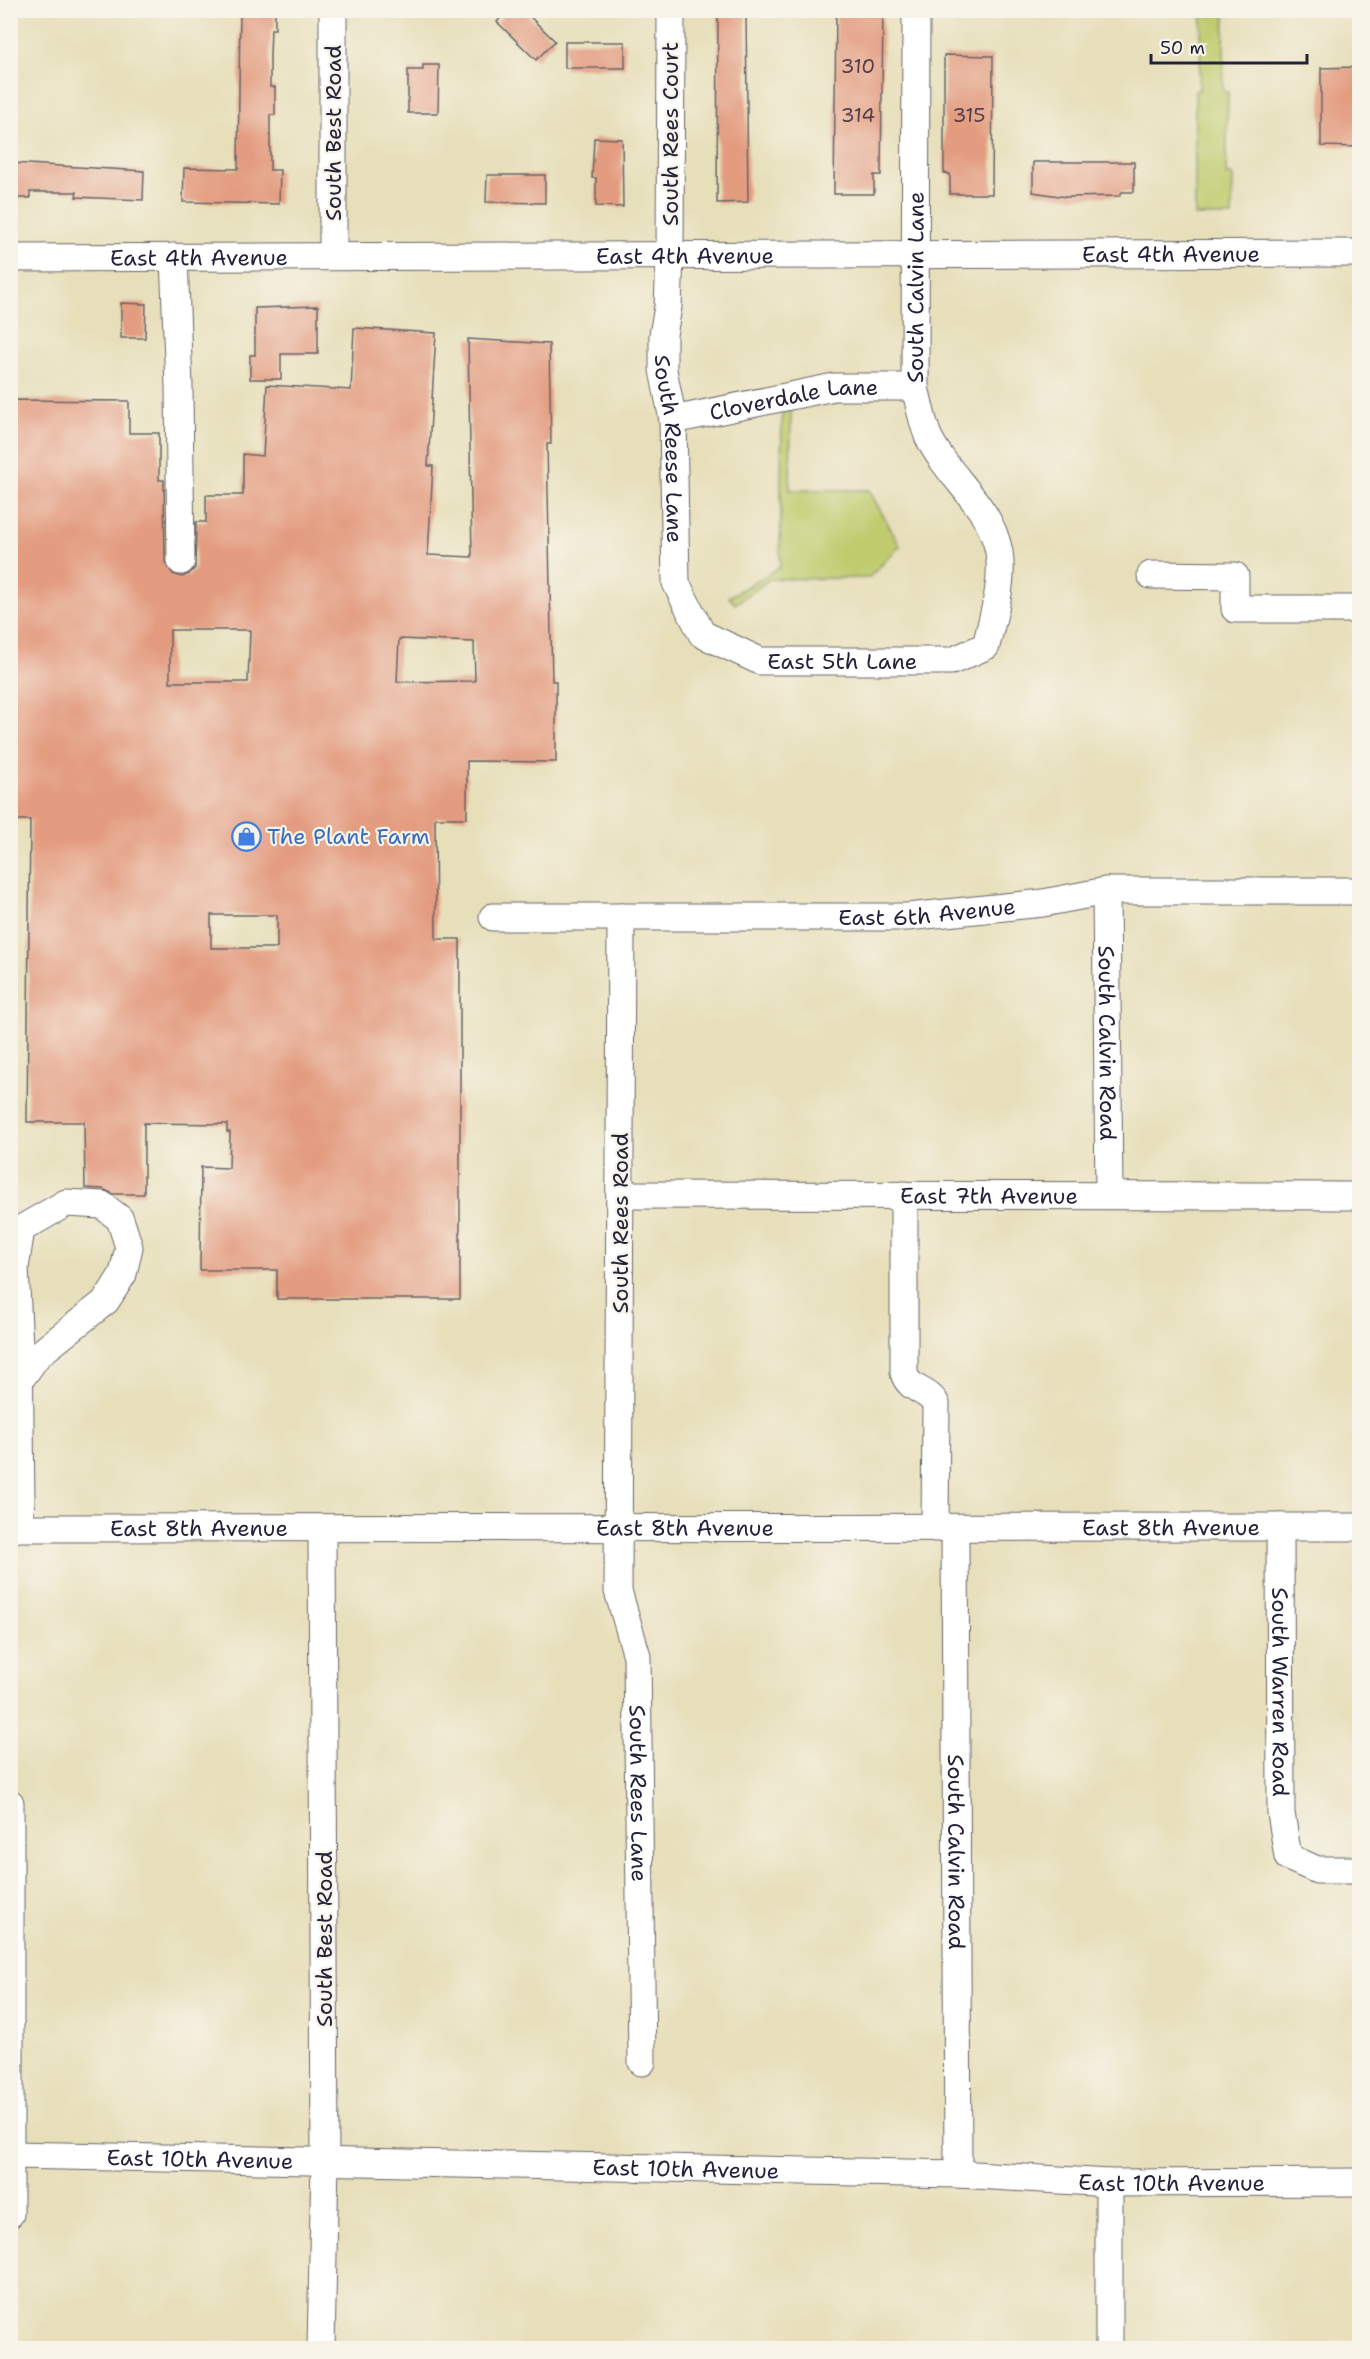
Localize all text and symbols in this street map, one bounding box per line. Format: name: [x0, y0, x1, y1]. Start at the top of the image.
scale bar: [1151, 27, 1307, 65]
text: 50 m: [1160, 36, 1205, 60]
street label: South Rees Court: [656, 42, 685, 226]
street label: South Best Road: [319, 45, 348, 221]
house number: 310: [841, 53, 875, 79]
house number: 314: [841, 102, 875, 128]
house number: 315: [952, 102, 986, 128]
street label: South Calvin Lane: [901, 192, 930, 383]
street label: East 4th Avenue: [1082, 239, 1260, 269]
street label: East 4th Avenue: [596, 241, 774, 270]
street label: East 4th Avenue: [110, 242, 288, 272]
street label: South Reese Lane: [648, 355, 690, 543]
street label: Cloverdale Lane: [707, 372, 878, 427]
street label: East 5th Lane: [767, 647, 917, 676]
shop icon: The Plant Farm: [230, 820, 262, 852]
place label: The Plant Farm: [267, 822, 430, 851]
street label: East 6th Avenue: [838, 891, 1017, 932]
street label: South Calvin Road: [1092, 945, 1123, 1141]
street label: South Rees Road: [606, 1132, 635, 1314]
street label: East 7th Avenue: [900, 1181, 1078, 1210]
street label: East 8th Avenue: [110, 1513, 288, 1542]
street label: East 8th Avenue: [596, 1513, 774, 1542]
street label: East 8th Avenue: [1082, 1513, 1260, 1542]
street label: South Warren Road: [1266, 1587, 1295, 1797]
street label: South Rees Lane: [623, 1704, 654, 1882]
street label: South Calvin Road: [942, 1754, 971, 1950]
street label: South Best Road: [310, 1851, 339, 2027]
street label: East 10th Avenue: [106, 2142, 294, 2175]
street label: East 10th Avenue: [592, 2152, 780, 2185]
street label: East 10th Avenue: [1077, 2167, 1265, 2198]

